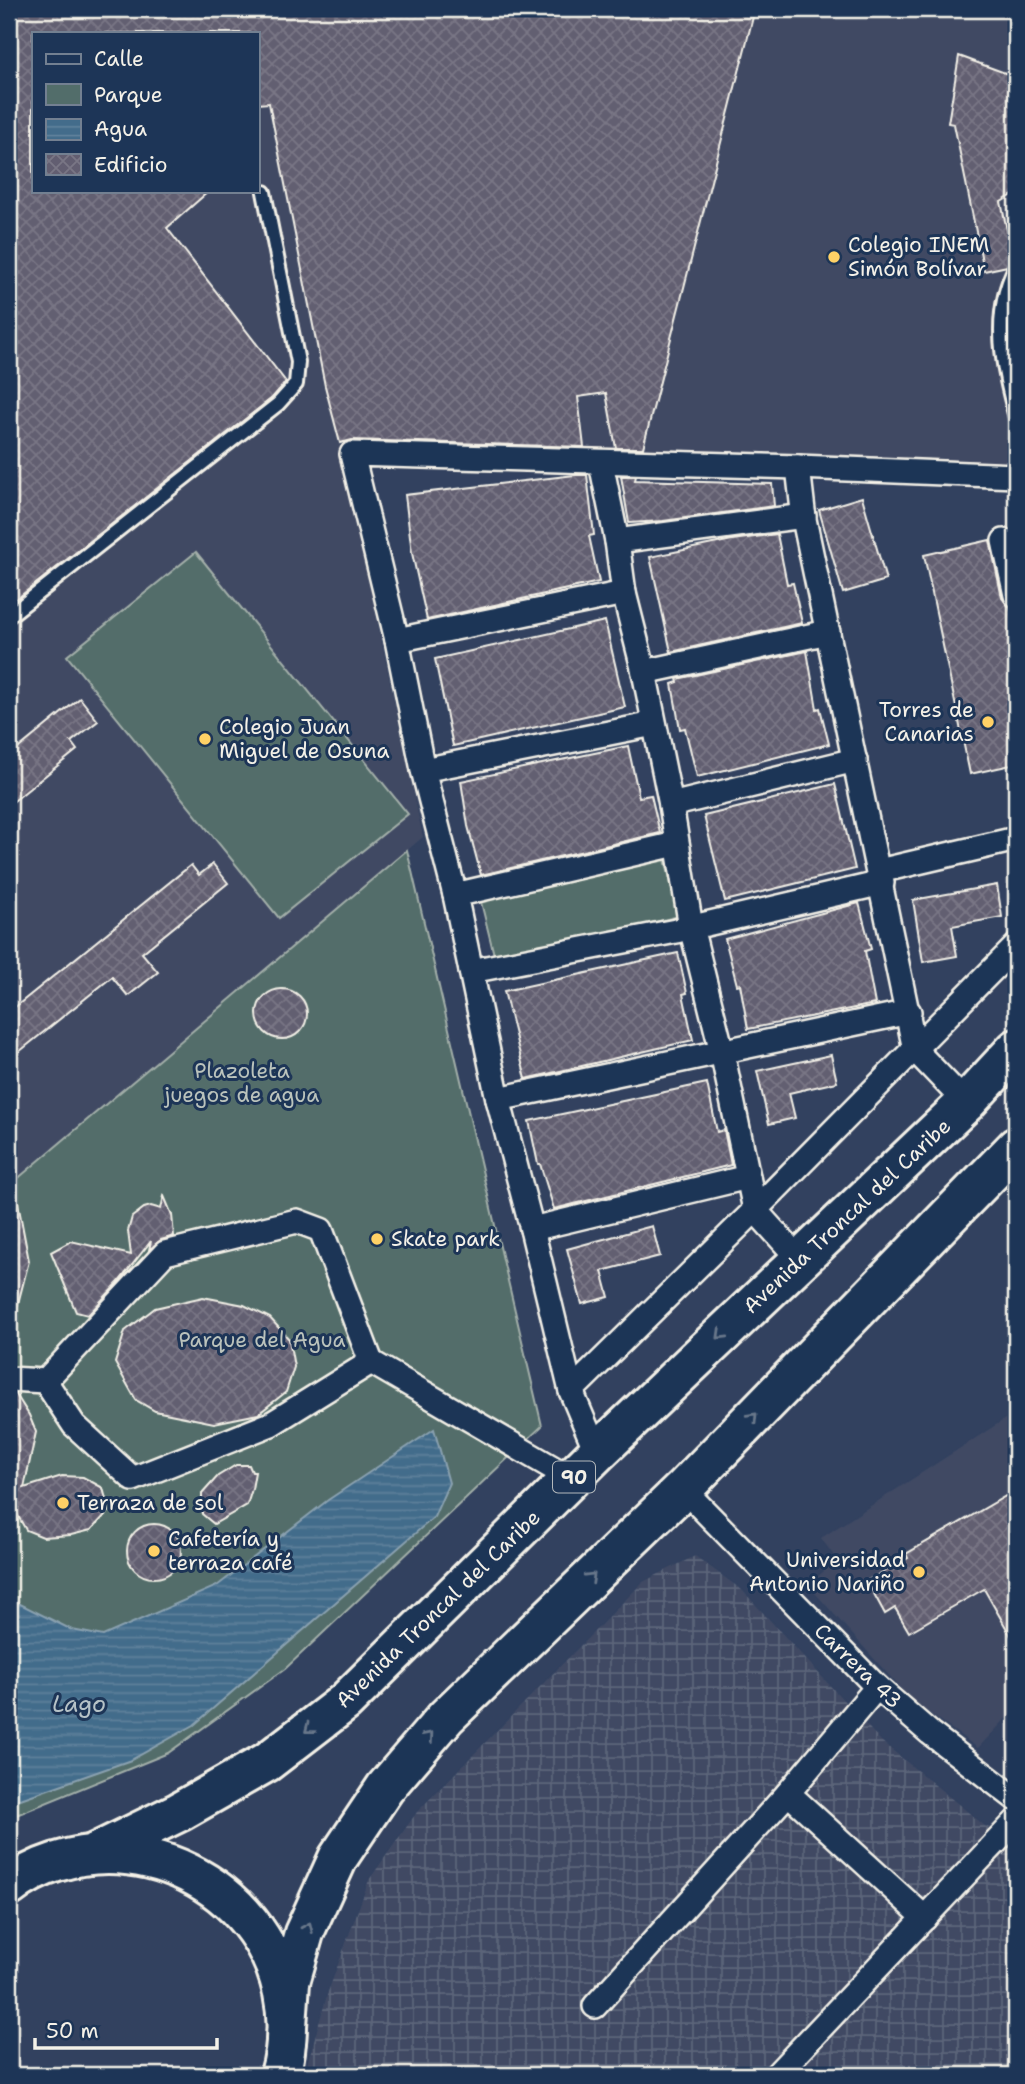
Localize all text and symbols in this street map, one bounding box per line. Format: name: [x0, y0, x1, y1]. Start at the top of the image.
legend: [32, 32, 259, 192]
text: Calle: [94, 45, 144, 73]
text: Parque: [94, 81, 163, 109]
text: Agua: [94, 115, 147, 143]
text: Edificio: [94, 151, 167, 179]
place label: Colegio INEM Simón Bolívar: [848, 231, 989, 283]
marker: Colegio INEM Simón Bolívar: [826, 249, 842, 265]
place label: Torres de Canarias: [879, 696, 974, 748]
place label: Colegio Juan Miguel de Osuna: [219, 713, 390, 765]
marker: Torres de Canarias: [980, 714, 996, 730]
marker: Colegio Juan Miguel de Osuna: [197, 731, 213, 747]
park label: Plazoleta juegos de agua: [164, 1057, 319, 1109]
street label: Avenida Troncal del Caribe: [737, 1112, 957, 1320]
place label: Skate park: [391, 1225, 500, 1253]
marker: Skate park: [369, 1231, 385, 1247]
park label: Parque del Agua: [178, 1326, 346, 1354]
one-way arrow: [716, 1327, 729, 1339]
one-way arrow: [745, 1413, 757, 1425]
road number: 90: [553, 1462, 595, 1492]
place label: Terraza de sol: [77, 1489, 224, 1517]
marker: Terraza de sol: [55, 1495, 71, 1511]
street label: Avenida Troncal del Caribe: [330, 1504, 546, 1714]
place label: Cafetería y terraza café: [168, 1525, 293, 1577]
marker: Cafetería y terraza café: [146, 1543, 162, 1559]
place label: Universidad Antonio Nariño: [749, 1546, 905, 1598]
marker: Universidad Antonio Nariño: [911, 1564, 927, 1580]
one-way arrow: [583, 1573, 596, 1586]
street label: Carrera 43: [808, 1617, 908, 1715]
water label: Lago: [52, 1689, 106, 1719]
one-way arrow: [305, 1721, 317, 1734]
one-way arrow: [421, 1732, 433, 1745]
one-way arrow: [299, 1922, 313, 1934]
scale bar: [35, 2007, 217, 2051]
text: 50 m: [46, 2017, 99, 2045]

